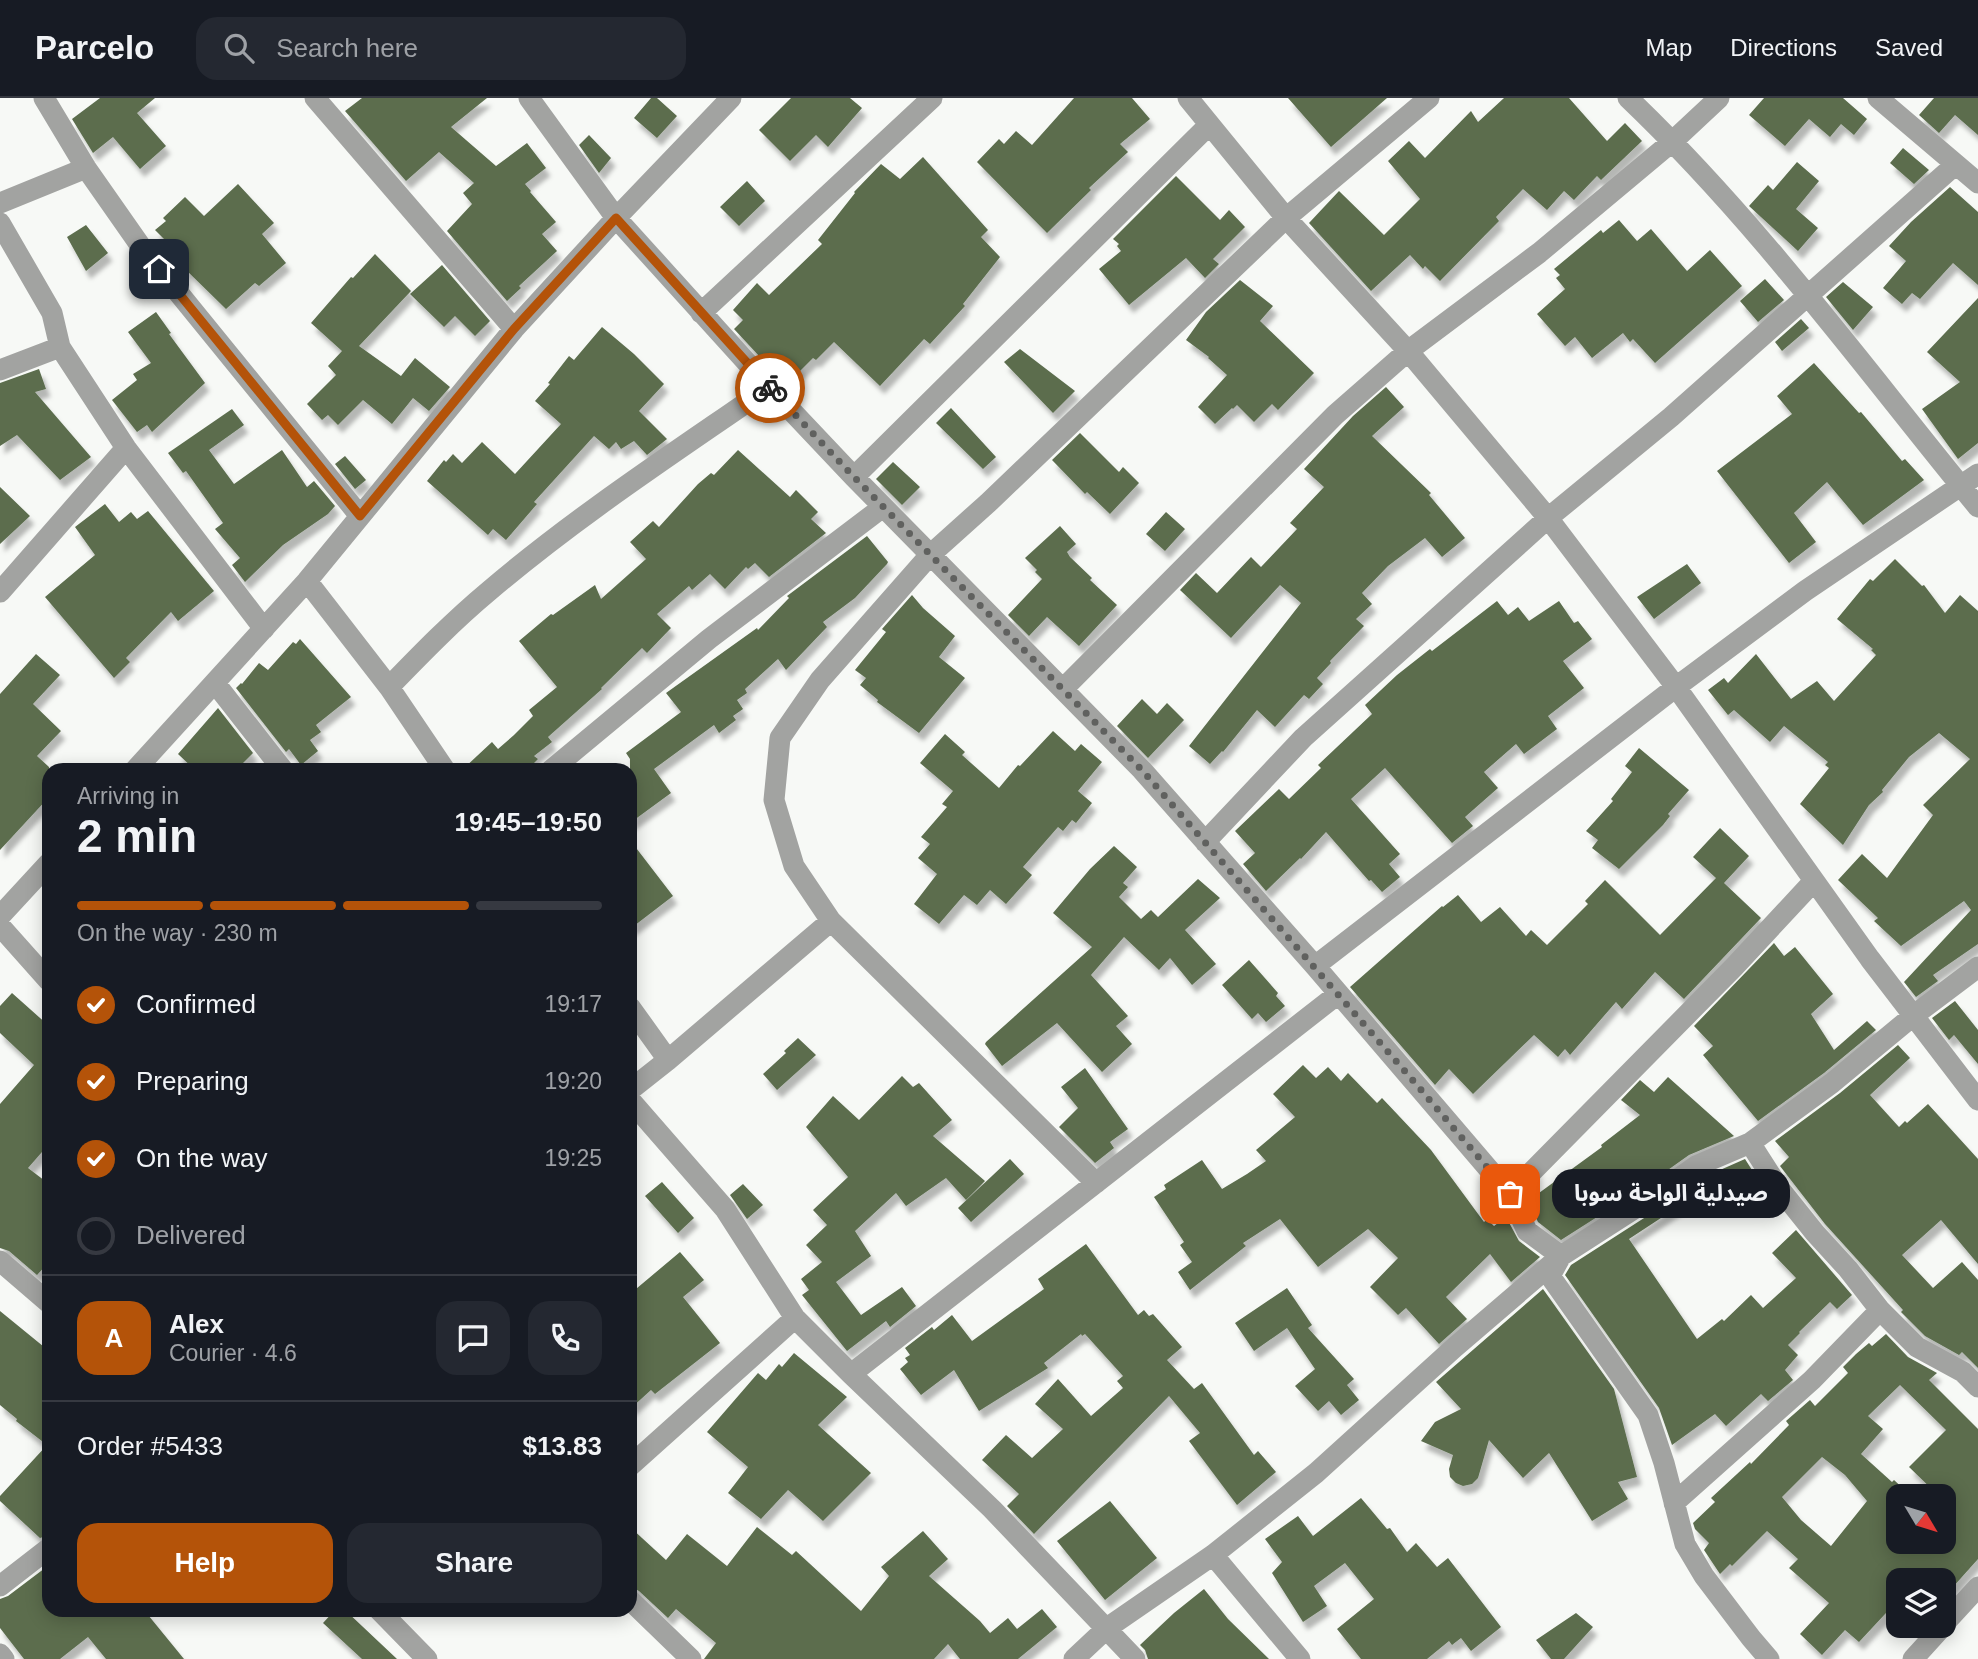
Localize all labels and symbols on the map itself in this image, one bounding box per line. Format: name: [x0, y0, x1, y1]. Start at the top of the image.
pin: [129, 239, 189, 299]
courier: [735, 353, 805, 423]
pin: [1480, 1164, 1540, 1224]
callout: صيدلية الواحة سوبا: [1552, 1170, 1790, 1218]
north arrow: [1886, 1484, 1956, 1554]

